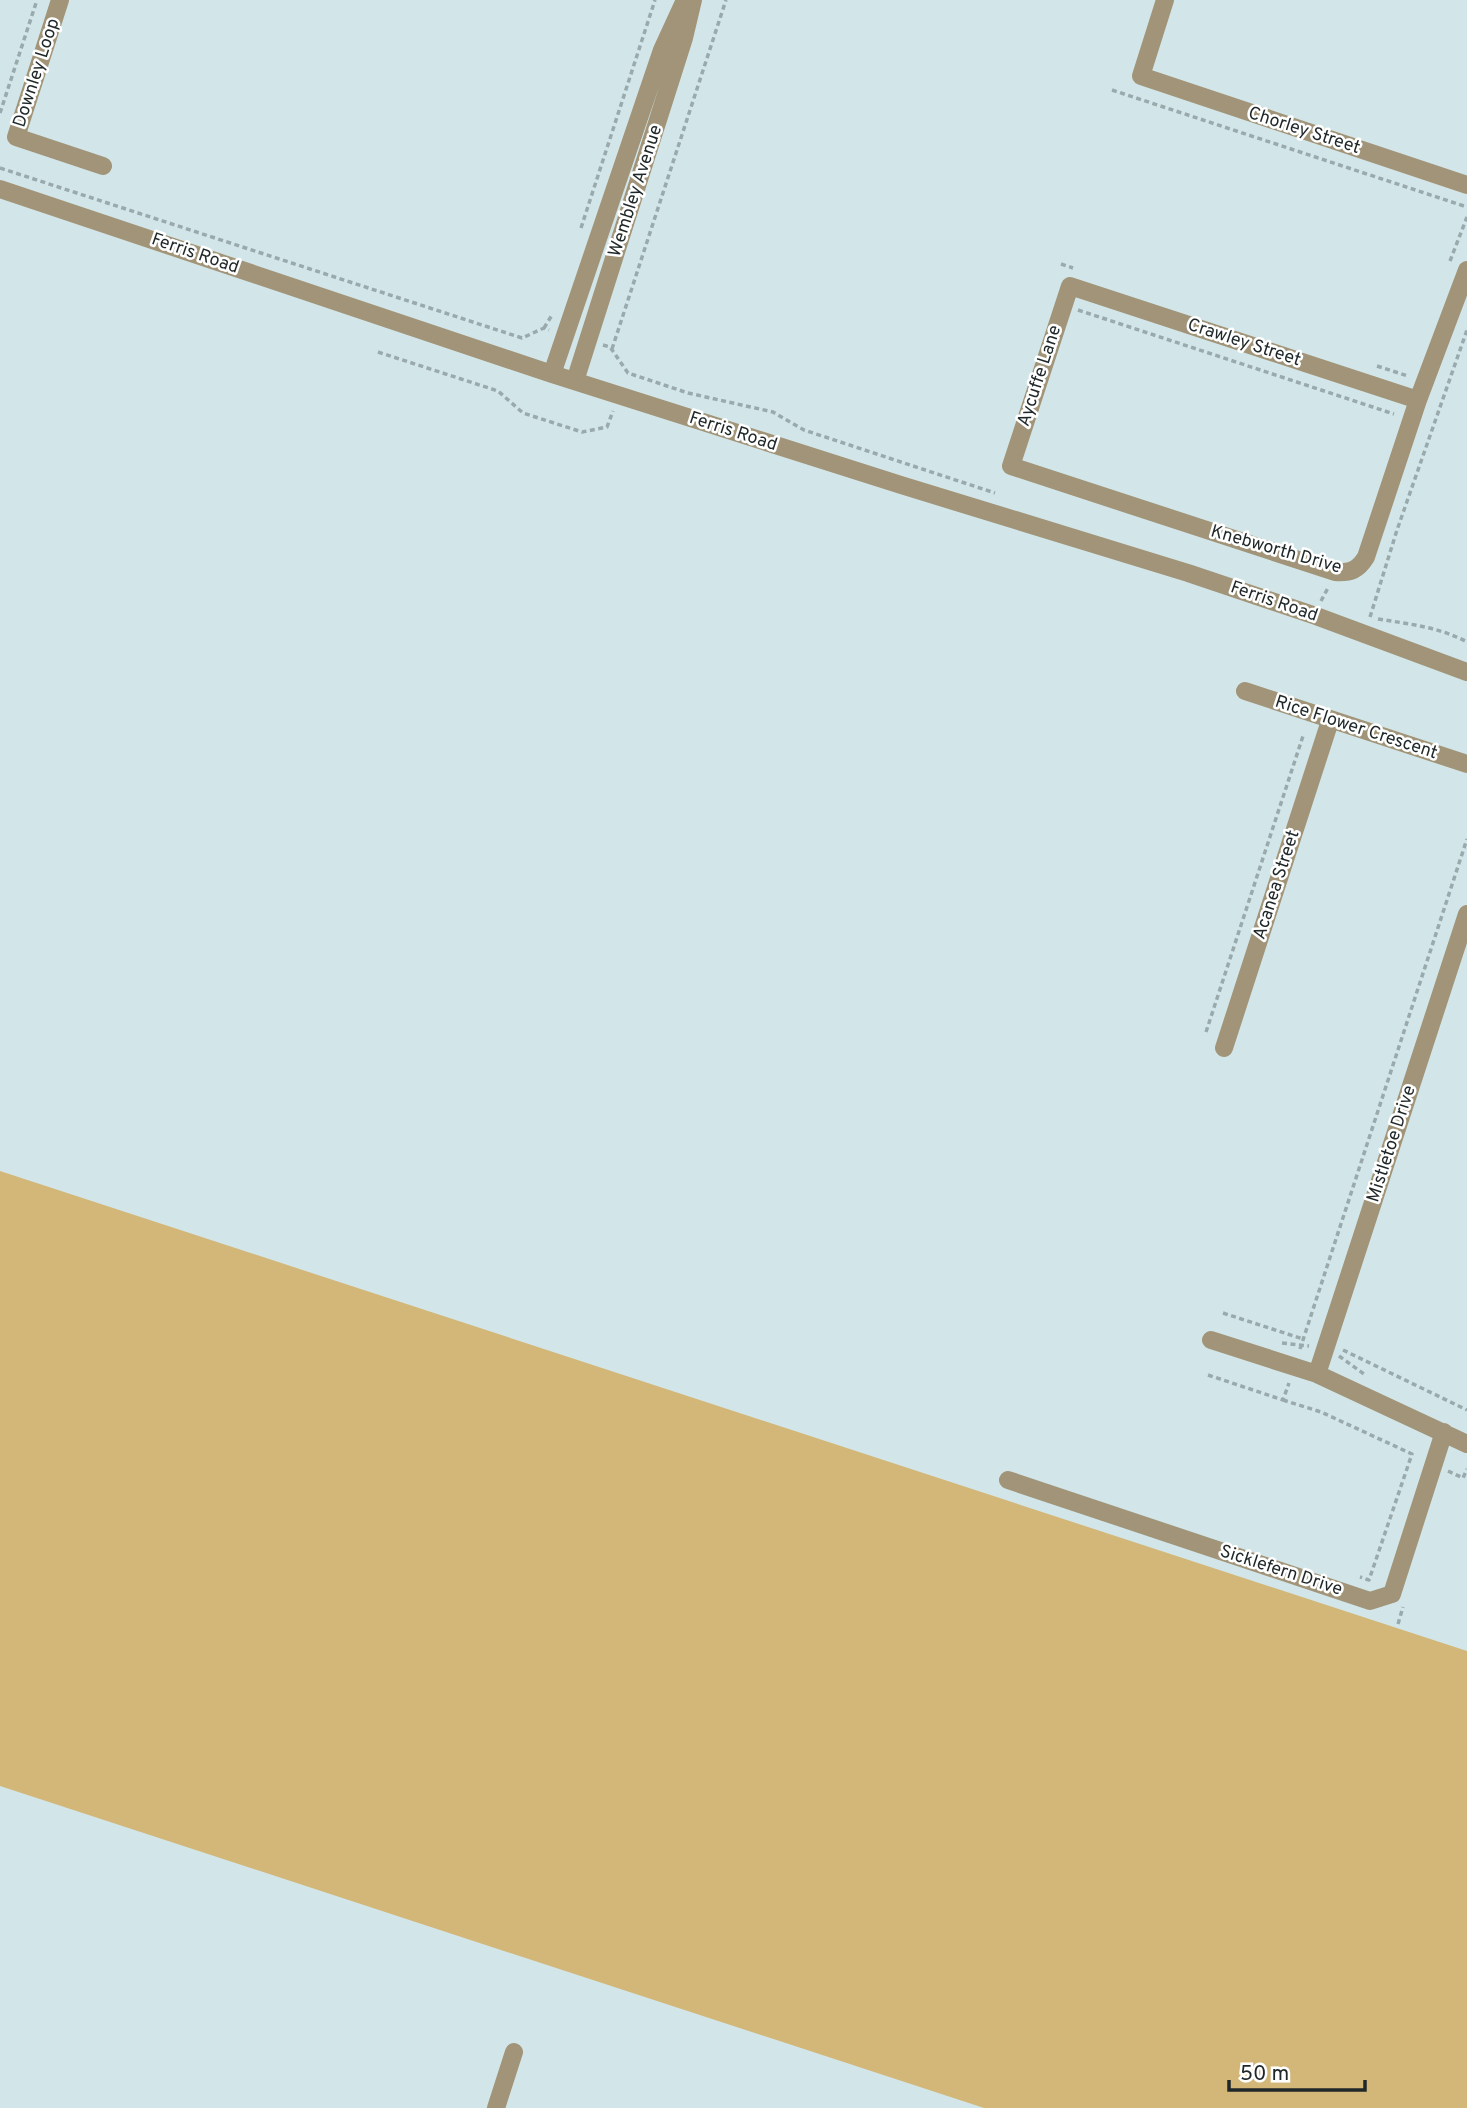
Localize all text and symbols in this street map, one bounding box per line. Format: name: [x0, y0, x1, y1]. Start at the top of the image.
street label: Downley Loop: [9, 16, 65, 130]
street label: Chorley Street: [1245, 102, 1363, 160]
street label: Wembley Avenue: [604, 122, 668, 260]
street label: Ferris Road: [148, 228, 242, 280]
street label: Crawley Street: [1184, 314, 1304, 372]
street label: Aycuffe Lane: [1013, 322, 1067, 430]
street label: Ferris Road: [686, 407, 780, 457]
street label: Knebworth Drive: [1208, 520, 1344, 580]
street label: Ferris Road: [1227, 576, 1321, 628]
street label: Rice Flower Crescent: [1272, 691, 1440, 765]
street label: Acanea Street: [1248, 827, 1306, 943]
street label: Mistletoe Drive: [1362, 1083, 1422, 1205]
street label: Sicklefern Drive: [1217, 1540, 1345, 1602]
scale bar: [1229, 2048, 1366, 2092]
text: 50 m: [1240, 2061, 1289, 2088]

